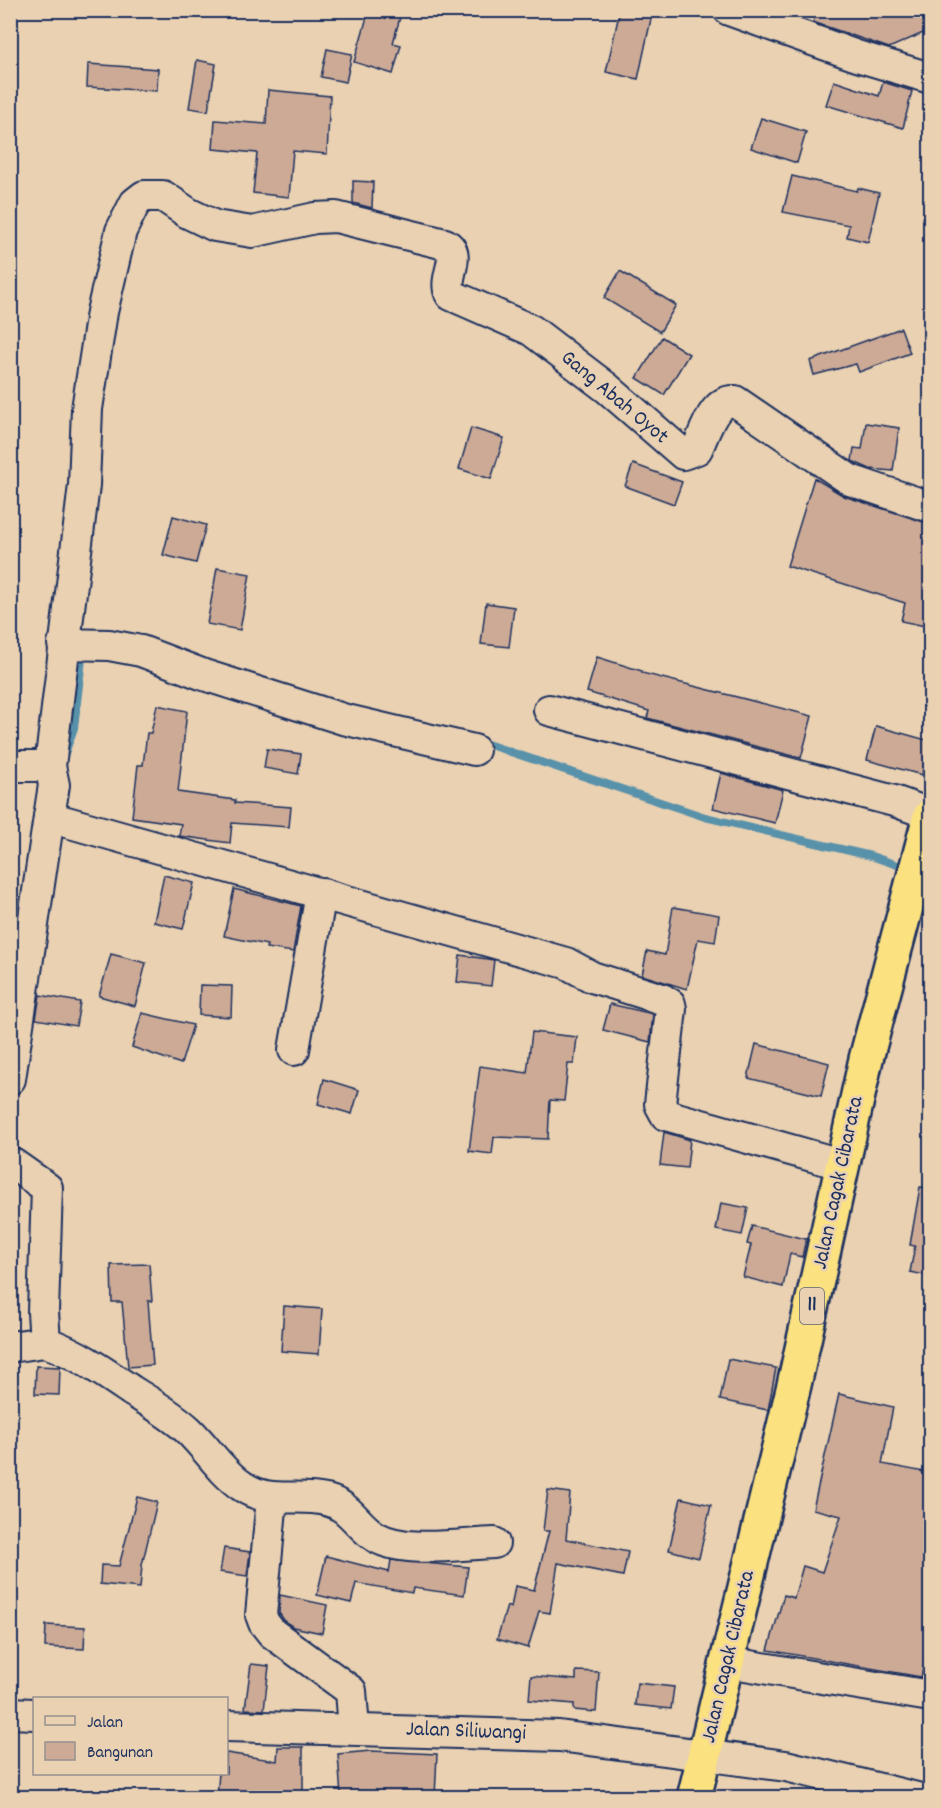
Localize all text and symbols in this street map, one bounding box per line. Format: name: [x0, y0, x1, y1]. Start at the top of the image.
street label: Gang Abah Oyot: [553, 343, 675, 453]
street label: Jalan Cagak Cibarata: [806, 1093, 873, 1272]
road number: 11: [800, 1288, 824, 1324]
street label: Jalan Cagak Cibarata: [694, 1567, 764, 1746]
legend: [33, 1697, 228, 1775]
text: Jalan: [87, 1711, 123, 1736]
street label: Jalan Siliwangi: [405, 1714, 527, 1750]
text: Bangunan: [87, 1741, 153, 1766]

